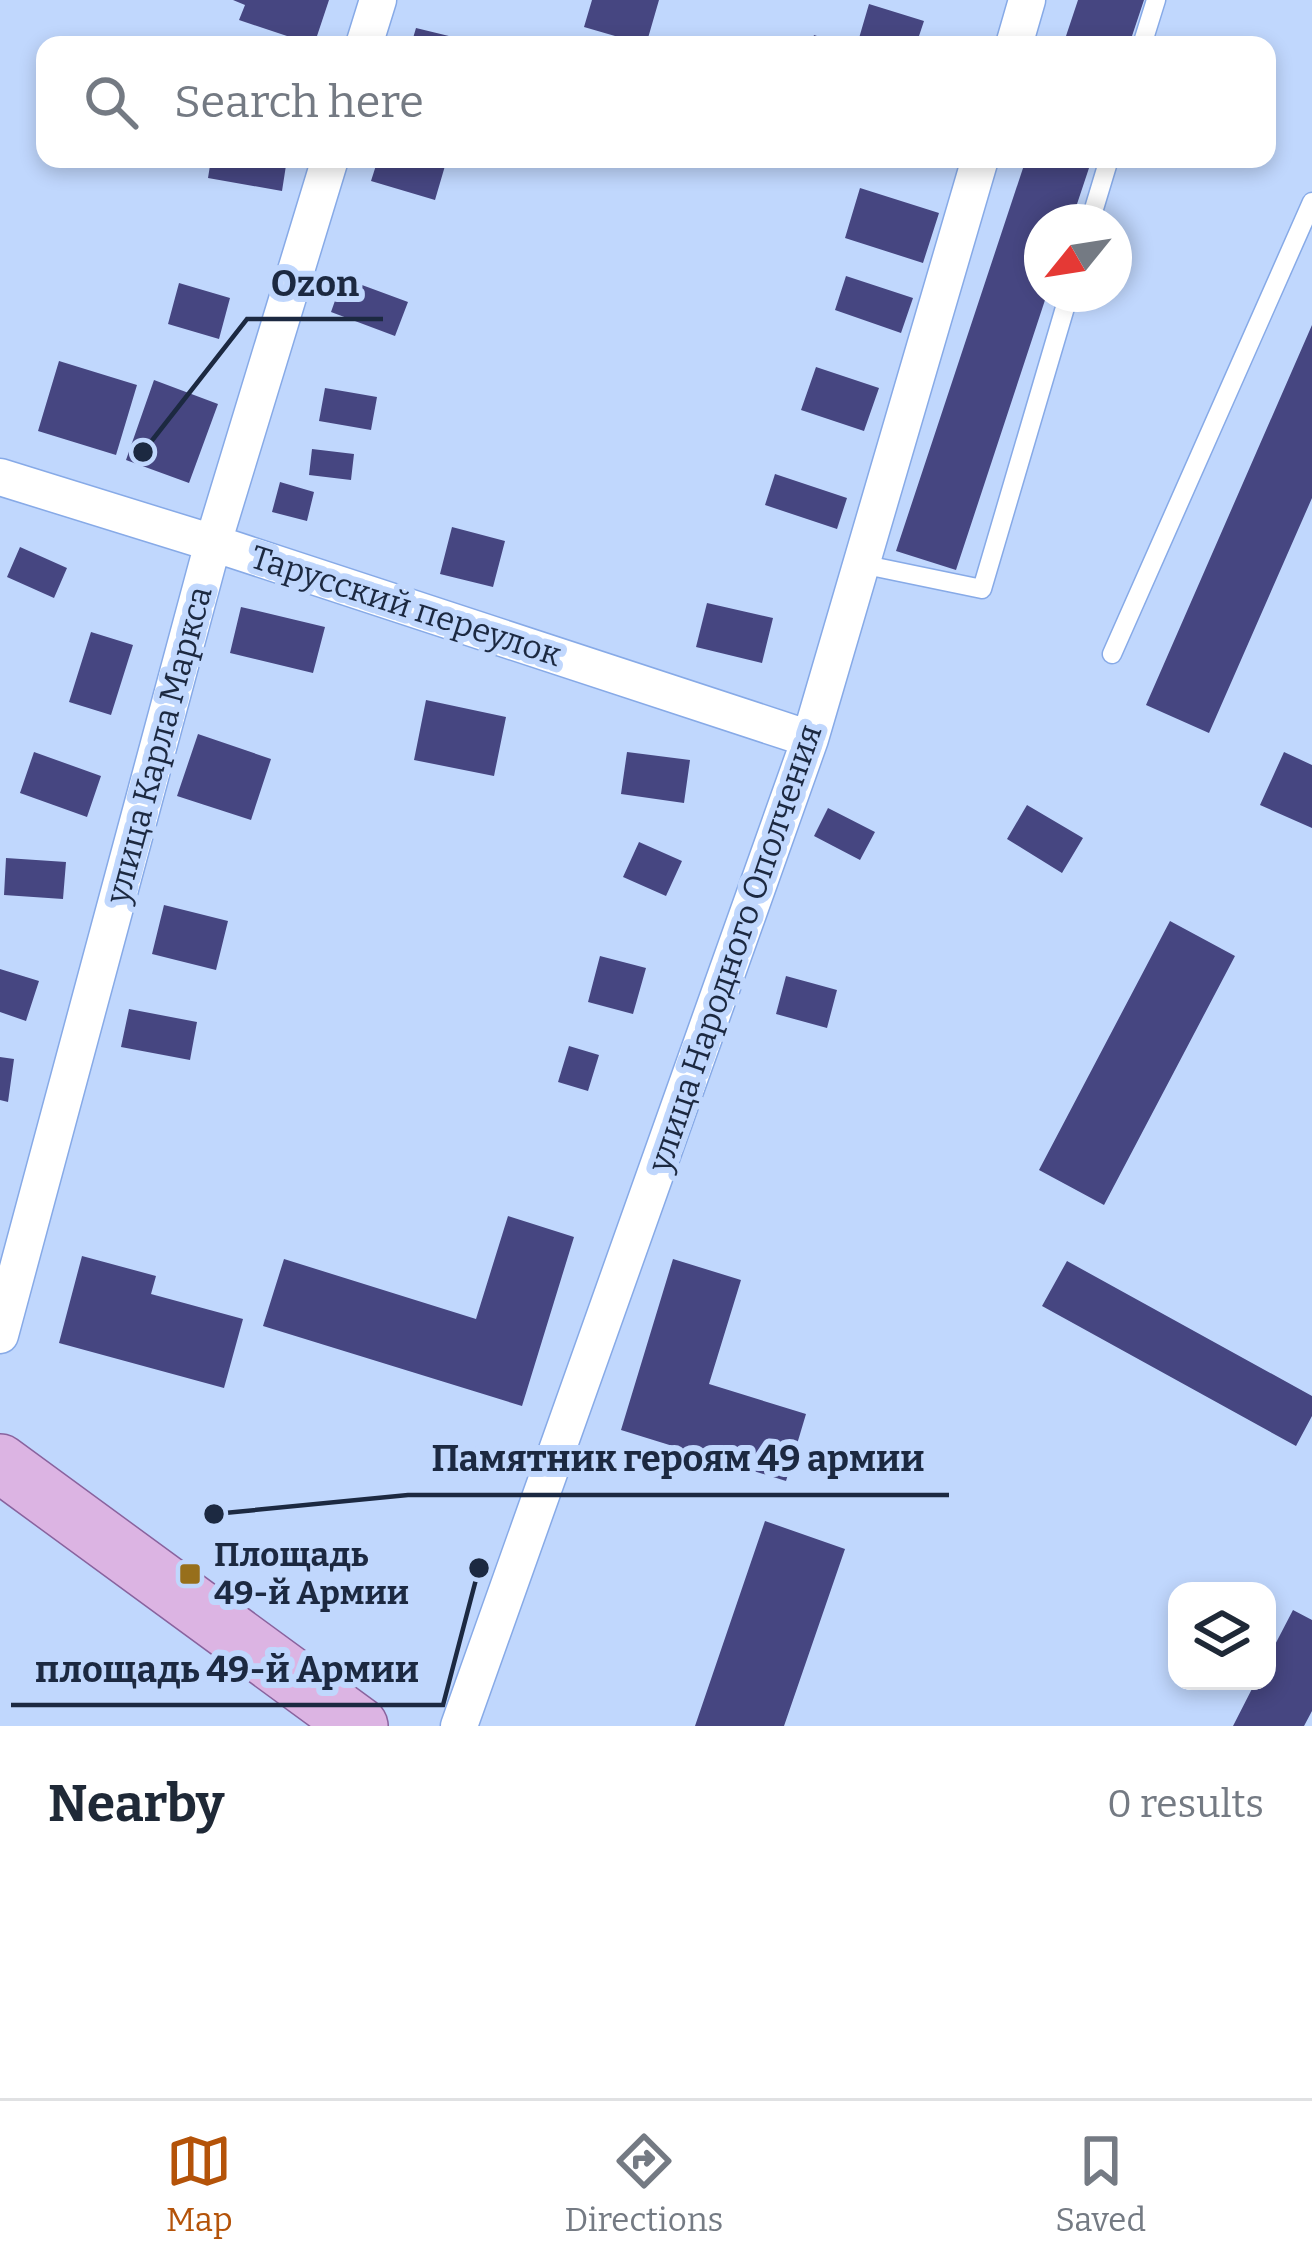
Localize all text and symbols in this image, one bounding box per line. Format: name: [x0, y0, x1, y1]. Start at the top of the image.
search box: [36, 36, 1276, 168]
icon: search: [78, 69, 144, 135]
text: Search here: [174, 75, 424, 129]
north arrow: [1024, 204, 1132, 312]
callout: Ozon: [247, 247, 383, 319]
text: Ozon: [271, 262, 359, 306]
street label: Тарусский переулок: [246, 537, 567, 675]
street label: улица Карла Маркса: [97, 582, 221, 909]
street label: улица Народного Ополчения: [639, 719, 831, 1178]
callout: Памятник героям 49 армии: [408, 1423, 949, 1495]
text: Памятник героям 49 армии: [431, 1437, 925, 1481]
place label: Площадь 49-й Армии: [214, 1535, 409, 1613]
marker: Площадь 49-й Армии: [177, 1561, 203, 1587]
map controls: [1168, 1582, 1276, 1690]
button: layers: [1168, 1582, 1276, 1690]
callout: площадь 49-й Армии: [11, 1633, 443, 1705]
text: площадь 49-й Армии: [35, 1648, 419, 1692]
text: Nearby: [48, 1773, 224, 1835]
text: 0 results: [1107, 1781, 1264, 1827]
tab: Map: [166, 2128, 233, 2240]
tab: Directions: [565, 2128, 723, 2240]
tab: Saved: [1055, 2128, 1146, 2240]

